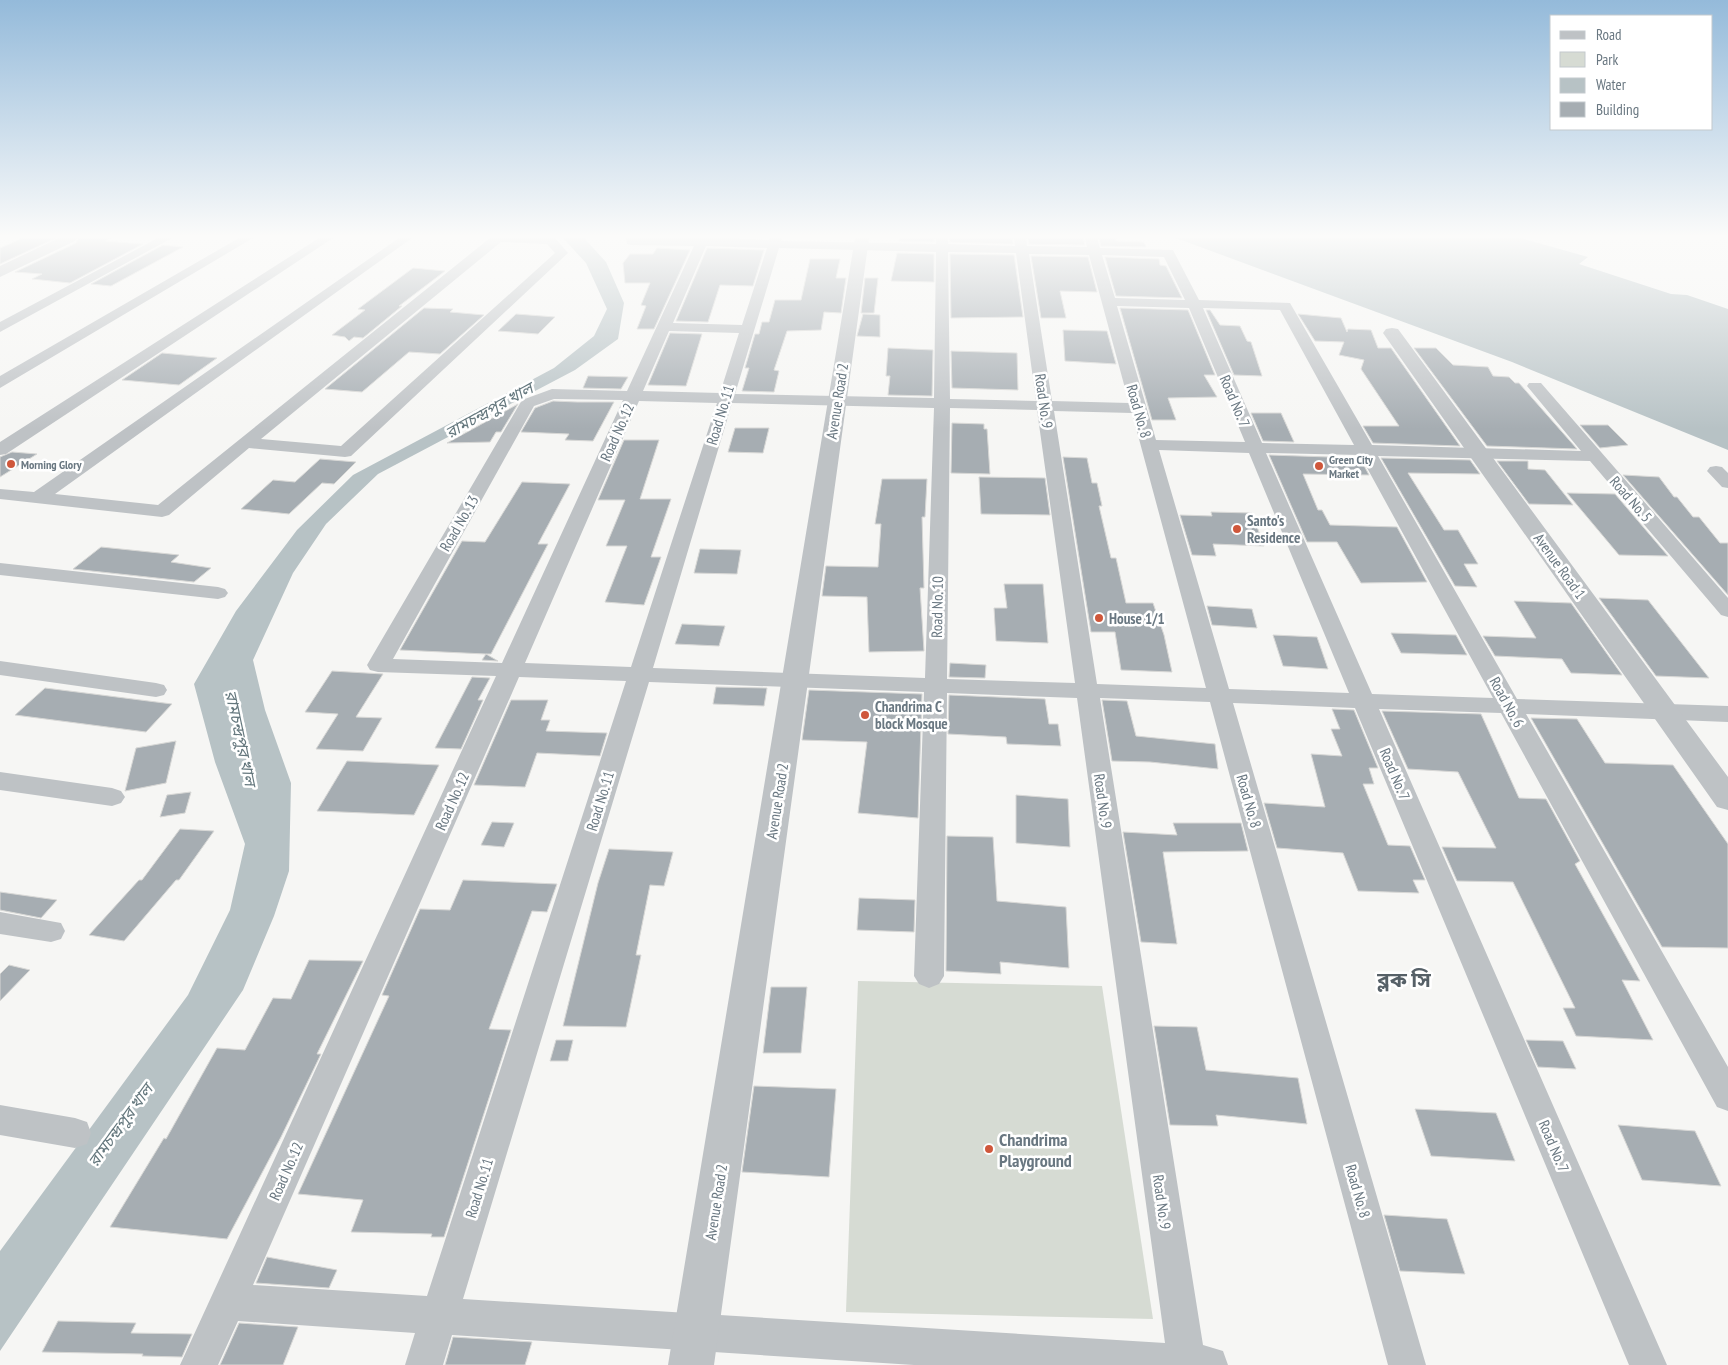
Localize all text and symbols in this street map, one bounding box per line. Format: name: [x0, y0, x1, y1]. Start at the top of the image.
legend: [1550, 15, 1713, 130]
text: Road: [1596, 25, 1622, 44]
text: Park: [1596, 50, 1618, 69]
text: Water: [1596, 75, 1627, 94]
text: Building: [1596, 100, 1639, 119]
street label: Avenue Road 2: [822, 362, 852, 440]
street label: Road No. 9: [1031, 372, 1057, 430]
street label: Road No. 7: [1216, 372, 1254, 430]
water label: রামচন্দ্রপুর খাল: [442, 376, 539, 442]
street label: Road No. 8: [1122, 382, 1156, 440]
street label: Road No. 11: [702, 383, 738, 447]
street label: Road No. 12: [596, 400, 638, 464]
place label: Green City Market: [1329, 452, 1373, 481]
place label: Morning Glory: [21, 457, 82, 472]
marker: Morning Glory: [5, 458, 17, 470]
marker: Green City Market: [1313, 460, 1325, 472]
street label: Road No. 5: [1606, 472, 1656, 526]
street label: Road No. 13: [435, 492, 483, 554]
place label: Santo's Residence: [1247, 511, 1300, 547]
marker: Santo's Residence: [1231, 523, 1243, 535]
street label: Avenue Road 1: [1530, 529, 1590, 603]
street label: Road No. 10: [927, 576, 947, 638]
place label: House 1/1: [1109, 609, 1165, 628]
marker: House 1/1: [1093, 612, 1105, 624]
street label: Road No. 6: [1485, 673, 1529, 731]
water label: রামচন্দ্রপুর খাল: [221, 688, 262, 791]
place label: Chandrima C block Mosque: [875, 697, 948, 733]
marker: Chandrima C block Mosque: [859, 709, 871, 721]
street label: Road No. 7: [1376, 745, 1414, 803]
street label: Avenue Road 2: [762, 762, 792, 840]
street label: Road No. 12: [431, 769, 473, 833]
street label: Road No. 11: [582, 769, 618, 833]
street label: Road No. 9: [1090, 772, 1116, 830]
street label: Road No. 8: [1232, 772, 1266, 830]
district label: ব্লক সি: [1376, 966, 1431, 993]
water label: রামচন্দ্রপুর খাল: [83, 1077, 159, 1170]
street label: Road No. 7: [1535, 1117, 1573, 1175]
place label: Chandrima Playground: [999, 1128, 1072, 1172]
street label: Road No. 12: [265, 1139, 307, 1203]
marker: Chandrima Playground: [983, 1143, 995, 1155]
street label: Road No. 11: [461, 1156, 497, 1220]
street label: Road No. 8: [1341, 1162, 1375, 1220]
street label: Avenue Road 2: [701, 1163, 731, 1241]
street label: Road No. 9: [1149, 1173, 1175, 1231]

